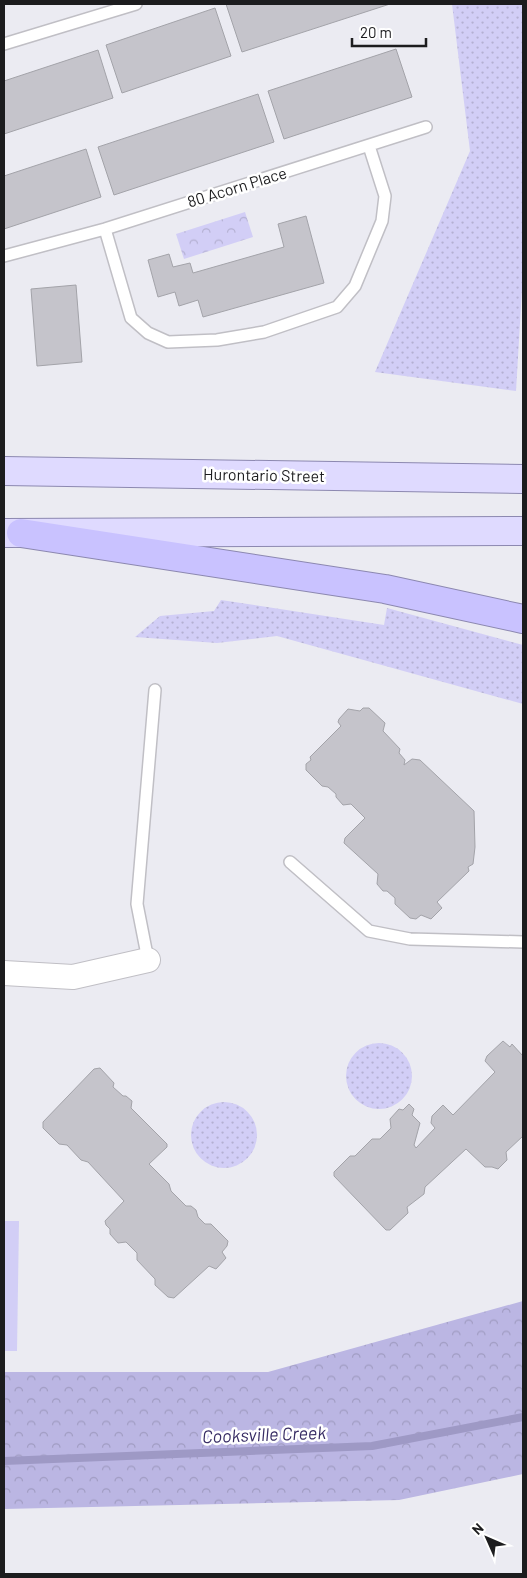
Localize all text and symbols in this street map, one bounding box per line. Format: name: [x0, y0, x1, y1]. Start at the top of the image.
scale bar: [352, 15, 426, 47]
text: 20 m: [360, 23, 392, 41]
street label: 80 Acorn Place: [185, 162, 289, 211]
street label: Hurontario Street: [203, 464, 325, 485]
water label: Cooksville Creek: [202, 1421, 327, 1447]
north arrow: [462, 1513, 512, 1563]
text: N: [468, 1519, 487, 1538]

